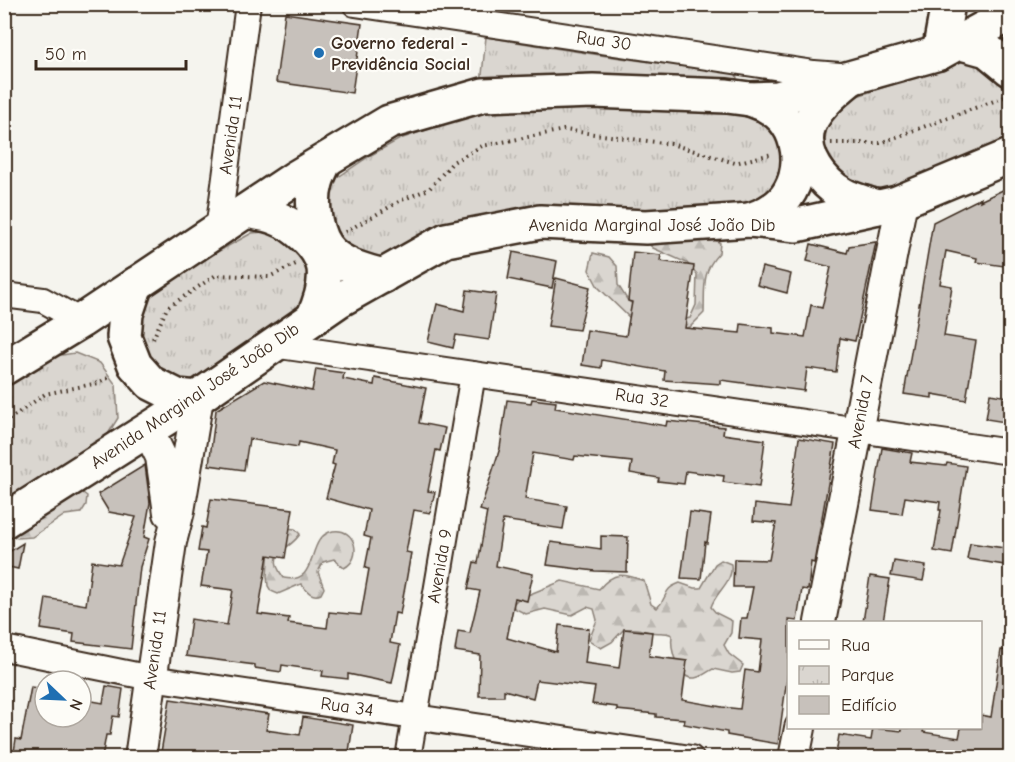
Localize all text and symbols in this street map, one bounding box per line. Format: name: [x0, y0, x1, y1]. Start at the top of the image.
street label: Rua 30: [575, 27, 633, 55]
scale bar: [36, 33, 186, 71]
place label: Governo federal - Previdência Social: [331, 33, 470, 75]
text: 50 m: [45, 44, 87, 65]
marker: Governo federal - Previdência Social: [312, 46, 326, 60]
street label: Avenida 11: [215, 94, 247, 176]
street label: Avenida Marginal José João Dib: [528, 215, 776, 236]
street label: Avenida Marginal José João Dib: [87, 318, 303, 474]
street label: Avenida 7: [844, 373, 878, 450]
street label: Rua 32: [614, 384, 670, 412]
street label: Avenida 9: [423, 527, 457, 605]
street label: Avenida 11: [139, 609, 171, 691]
legend: [787, 621, 982, 729]
text: Rua: [841, 635, 870, 656]
text: Parque: [841, 665, 894, 686]
north arrow: [33, 669, 93, 729]
street label: Rua 34: [319, 693, 375, 721]
text: Edifício: [841, 695, 897, 716]
text: N: [66, 696, 86, 713]

